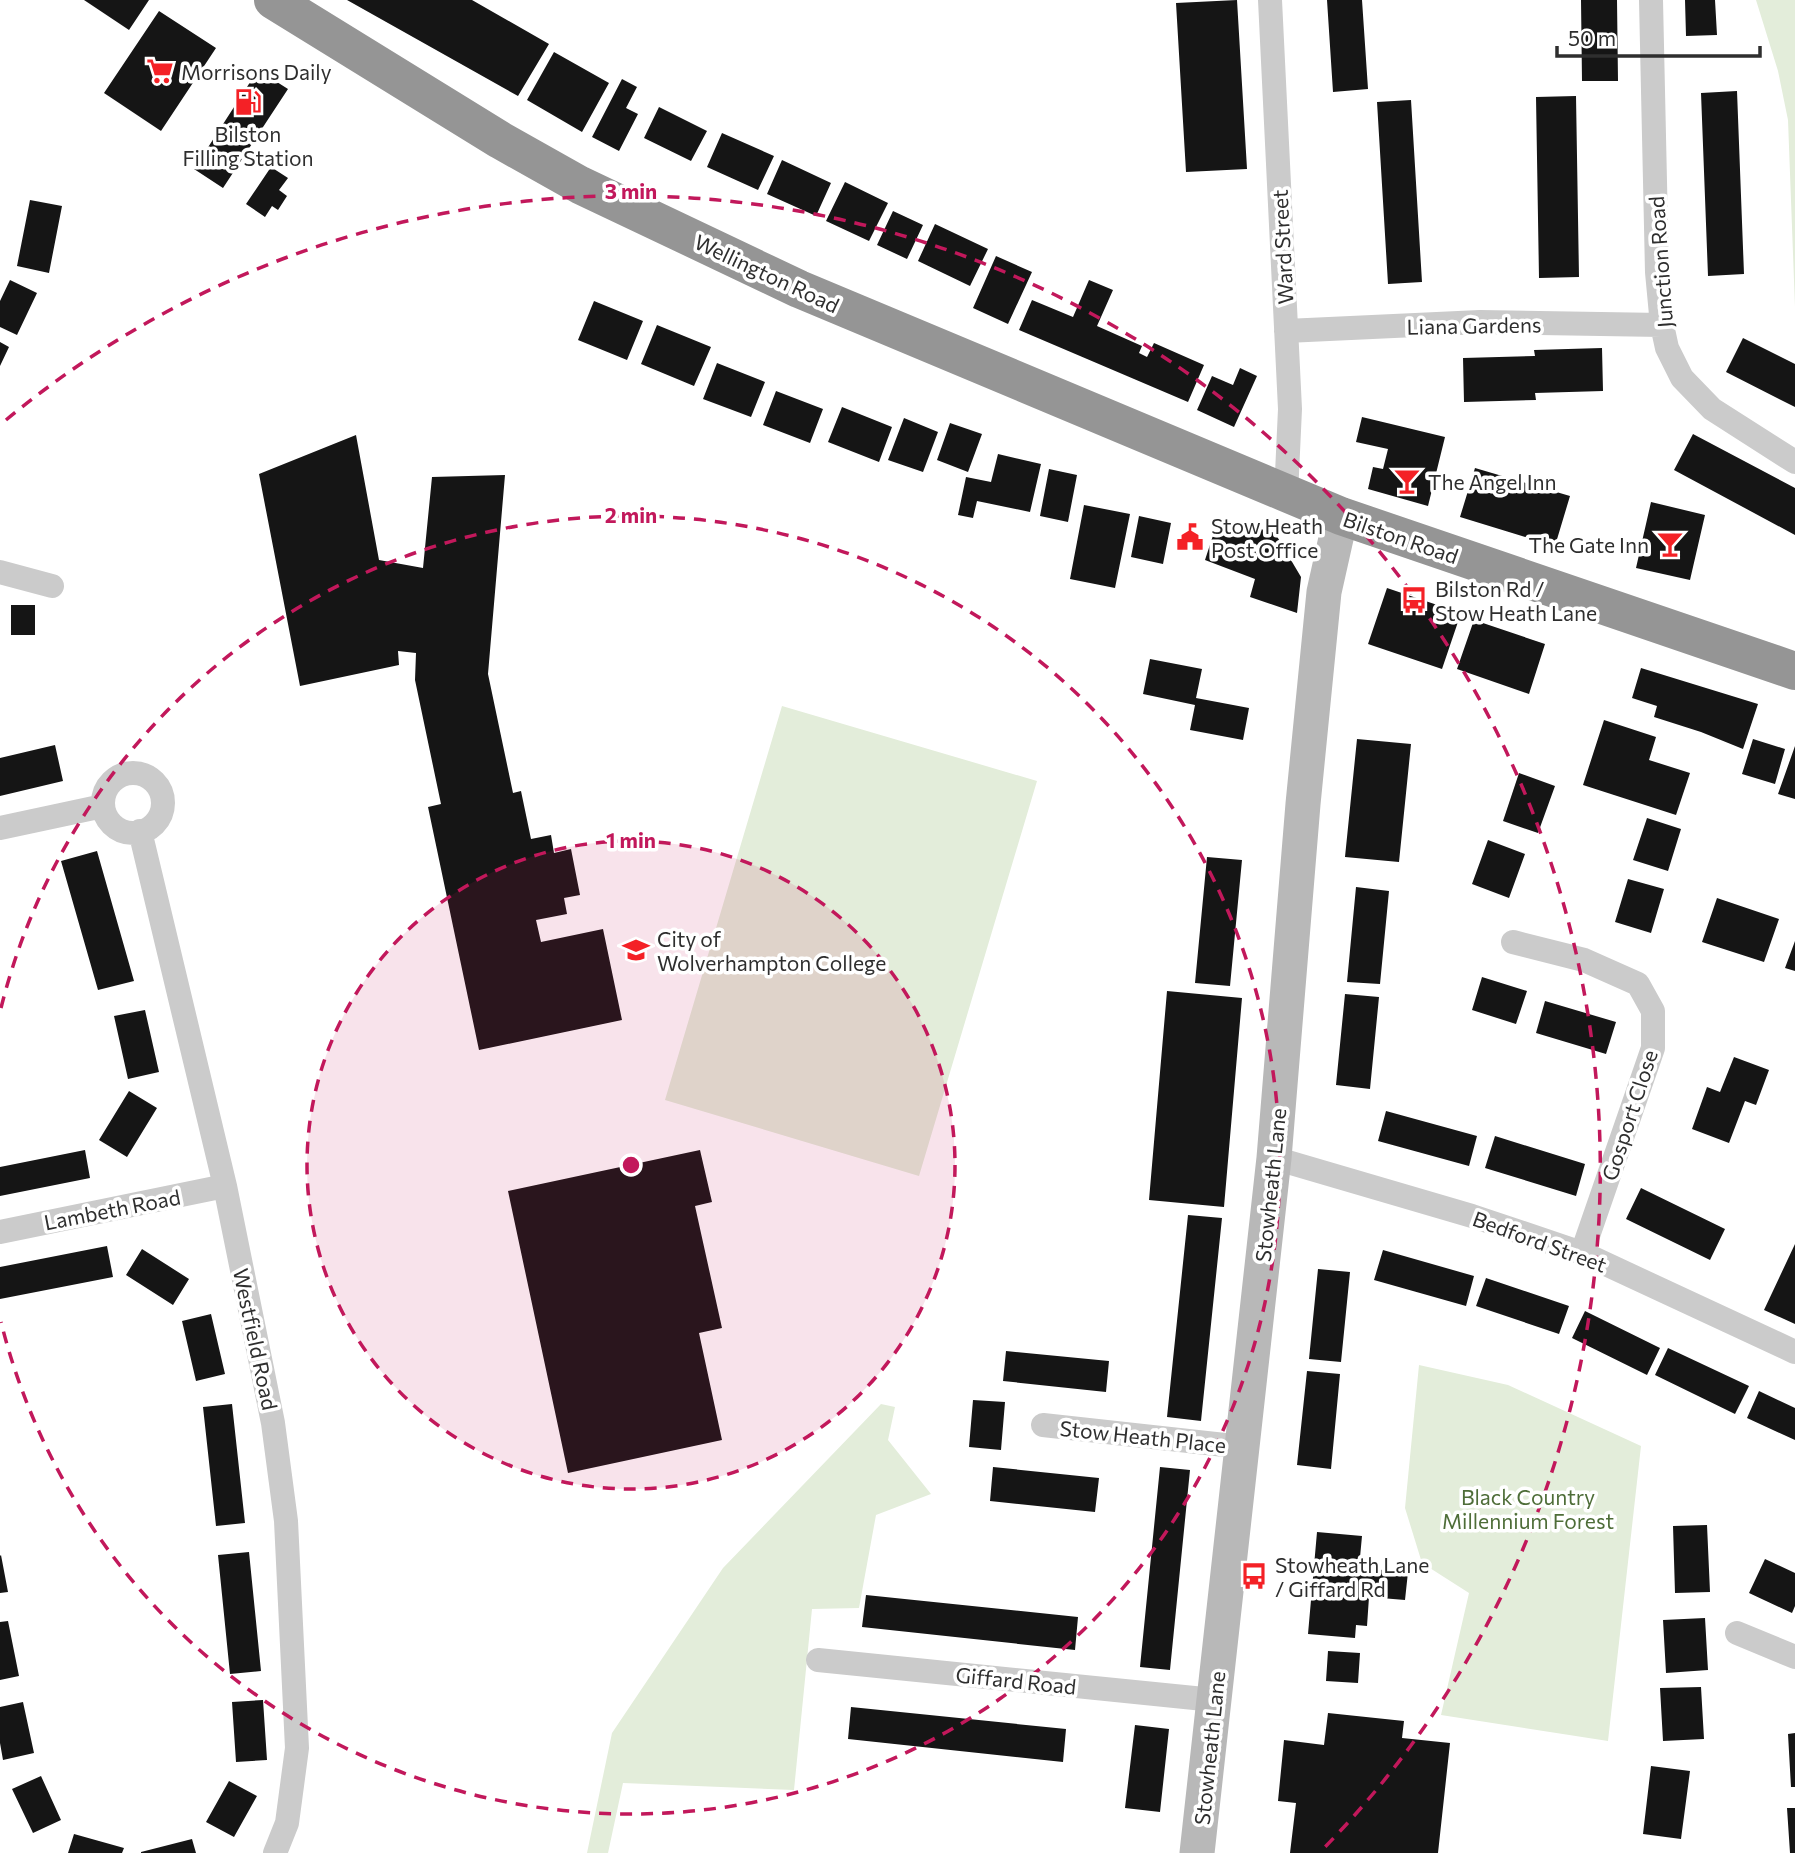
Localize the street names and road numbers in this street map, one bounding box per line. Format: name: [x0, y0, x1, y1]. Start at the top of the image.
street label: Ward Street: [1267, 189, 1297, 305]
street label: Junction Road: [1643, 195, 1677, 329]
street label: Wellington Road: [691, 229, 843, 317]
street label: Liana Gardens: [1406, 311, 1542, 339]
street label: Bilston Road: [1340, 506, 1462, 568]
street label: Gosport Close: [1596, 1046, 1662, 1184]
street label: Stowheath Lane: [1249, 1107, 1291, 1263]
street label: Lambeth Road: [42, 1184, 182, 1234]
street label: Bedford Street: [1470, 1205, 1610, 1277]
street label: Westfield Road: [229, 1266, 283, 1412]
street label: Stow Heath Place: [1059, 1415, 1227, 1457]
street label: Giffard Road: [955, 1661, 1077, 1699]
street label: Stowheath Lane: [1188, 1670, 1230, 1826]

